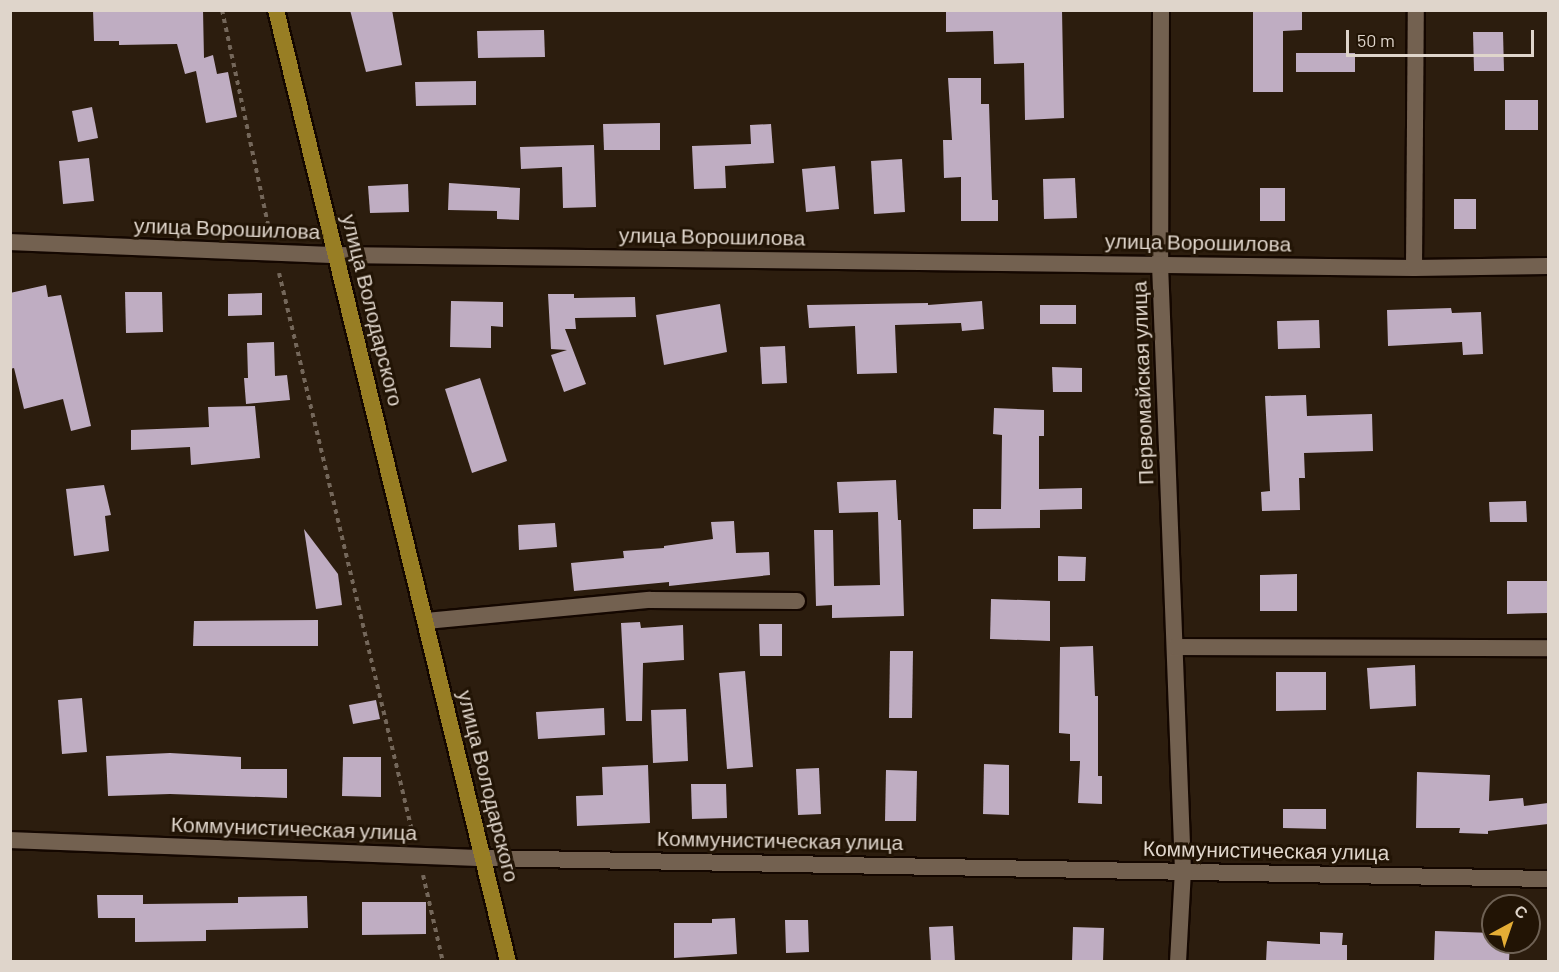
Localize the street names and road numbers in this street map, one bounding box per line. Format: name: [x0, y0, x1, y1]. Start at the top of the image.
street label: улица Володарского: [337, 211, 409, 409]
street label: улица Ворошилова: [133, 212, 321, 244]
street label: улица Ворошилова: [619, 222, 805, 250]
street label: улица Ворошилова: [1105, 228, 1291, 256]
street label: Первомайская улица: [1126, 281, 1158, 485]
street label: улица Володарского: [453, 687, 525, 885]
street label: Коммунистическая улица: [170, 811, 418, 845]
street label: Коммунистическая улица: [657, 825, 903, 855]
street label: Коммунистическая улица: [1143, 835, 1389, 865]

